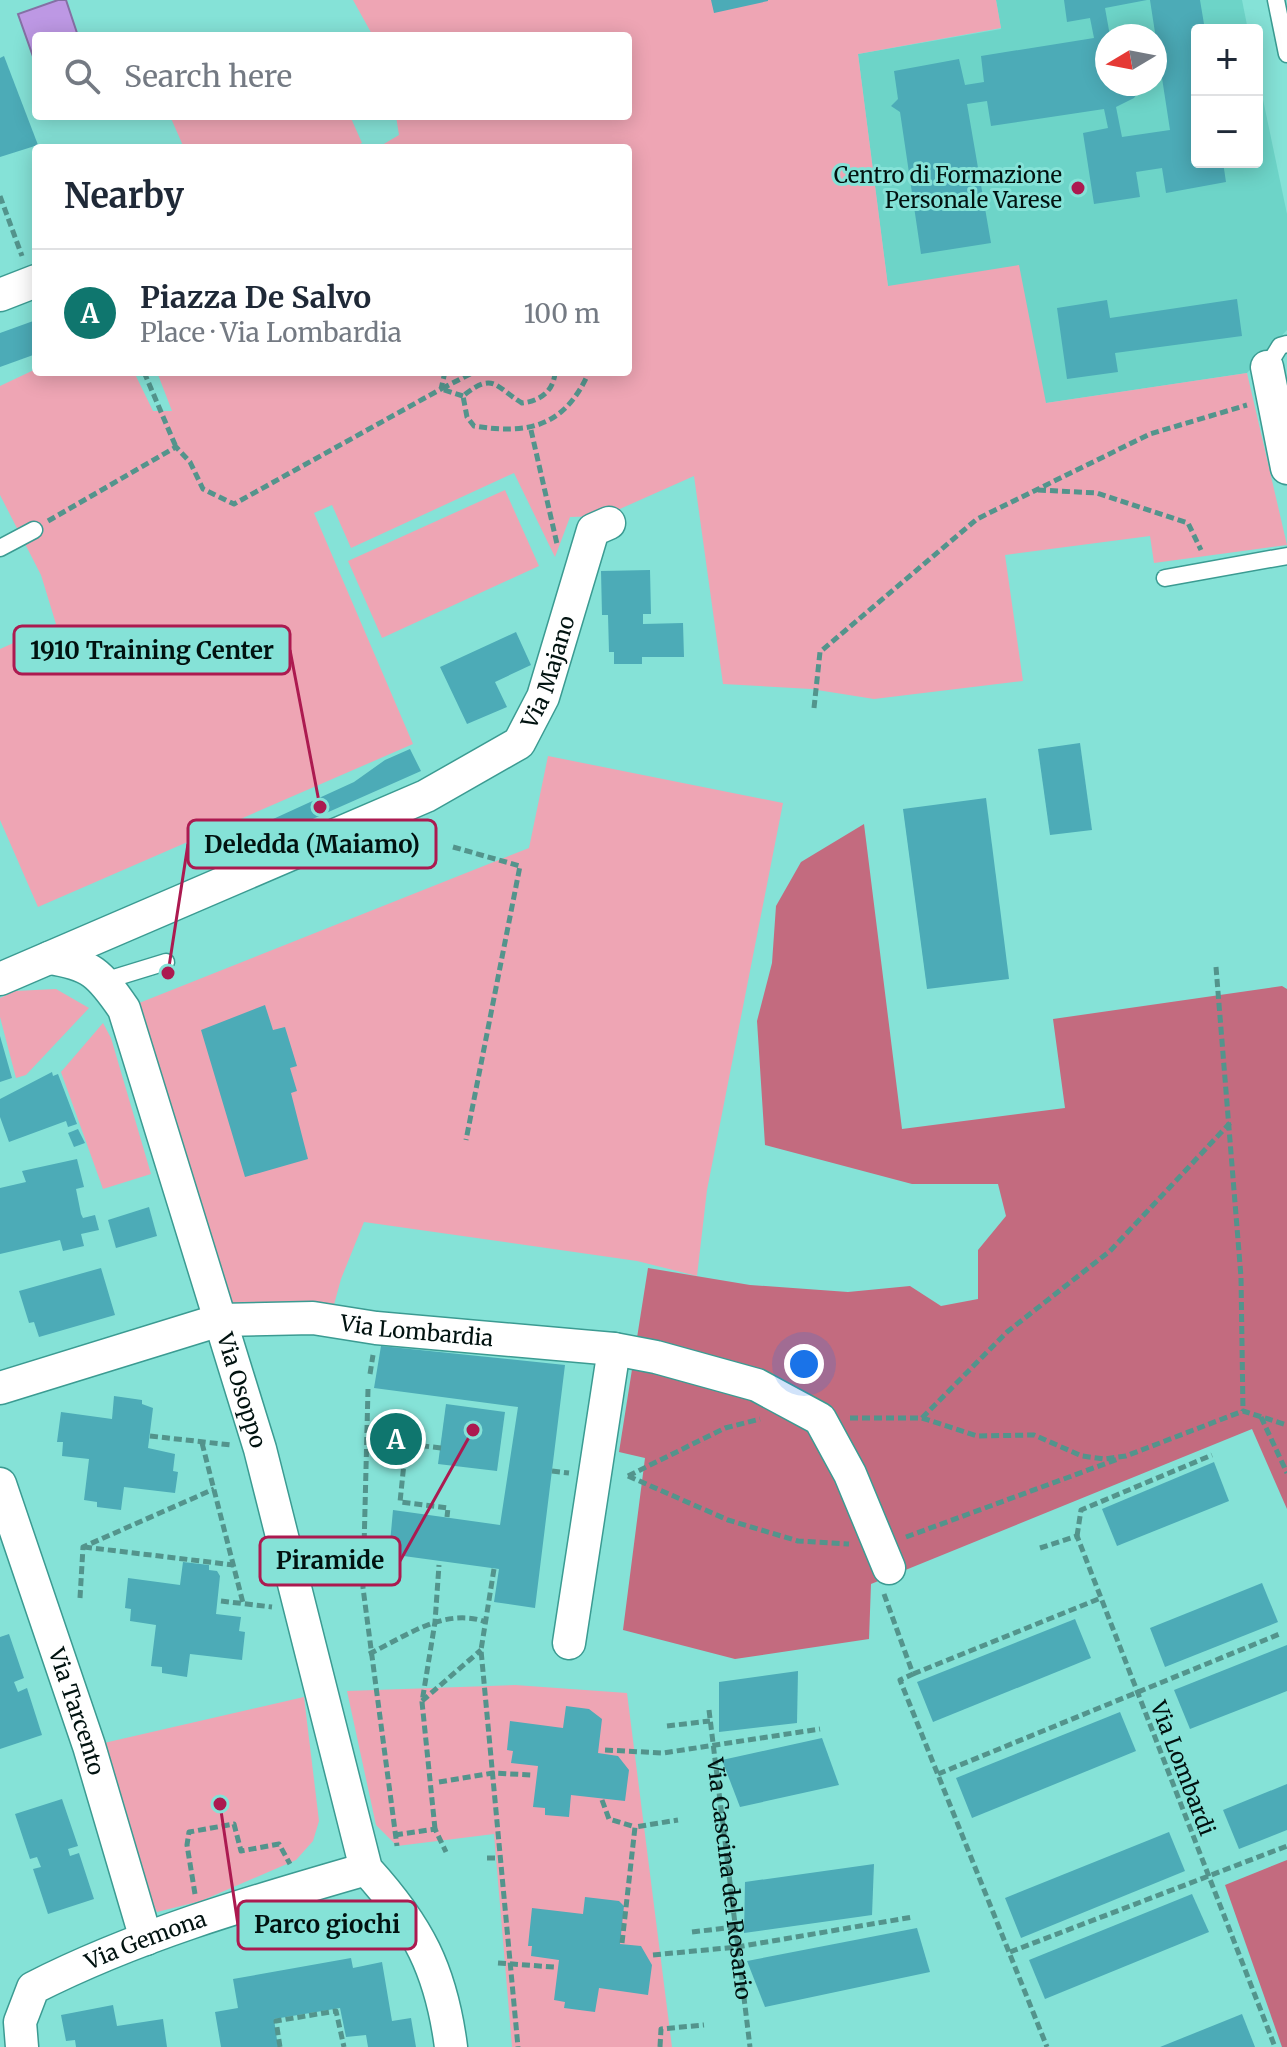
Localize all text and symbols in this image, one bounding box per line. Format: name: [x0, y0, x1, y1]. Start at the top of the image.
north arrow: [1095, 24, 1167, 96]
map controls: [1191, 24, 1263, 168]
button: +: [1191, 24, 1263, 96]
search box: [32, 32, 632, 120]
icon: search: [60, 54, 104, 98]
text: Search here: [124, 57, 292, 95]
button: −: [1191, 96, 1263, 168]
place label: Centro di Formazione Personale Varese: [834, 161, 1062, 214]
text: Nearby: [64, 175, 184, 217]
marker: Centro di Formazione Personale Varese: [1069, 179, 1087, 197]
text: Piazza De Salvo: [140, 278, 371, 316]
text: A: [81, 297, 99, 330]
text: 100 m: [524, 297, 600, 330]
text: Place · Via Lombardia: [140, 316, 402, 349]
street label: Via Majano: [515, 612, 581, 734]
callout: 1910 Training Center: [14, 626, 290, 674]
text: 1910 Training Center: [30, 635, 274, 666]
callout: Deledda (Maiamo): [188, 820, 436, 868]
text: Deledda (Maiamo): [204, 829, 420, 860]
street label: Via Lombardia: [337, 1308, 495, 1352]
street label: Via Osoppo: [211, 1328, 273, 1451]
your location: [784, 1344, 824, 1384]
pin: A: [370, 1409, 422, 1469]
callout: Piramide: [260, 1537, 400, 1585]
text: Piramide: [276, 1545, 384, 1576]
street label: Via Tarcento: [42, 1643, 111, 1778]
street label: Via Lombardi: [1144, 1696, 1221, 1839]
street label: Via Cascina del Rosario: [701, 1755, 758, 2001]
callout: Parco giochi: [238, 1901, 416, 1949]
street label: Via Gemona: [80, 1904, 210, 1976]
text: Parco giochi: [254, 1909, 400, 1940]

